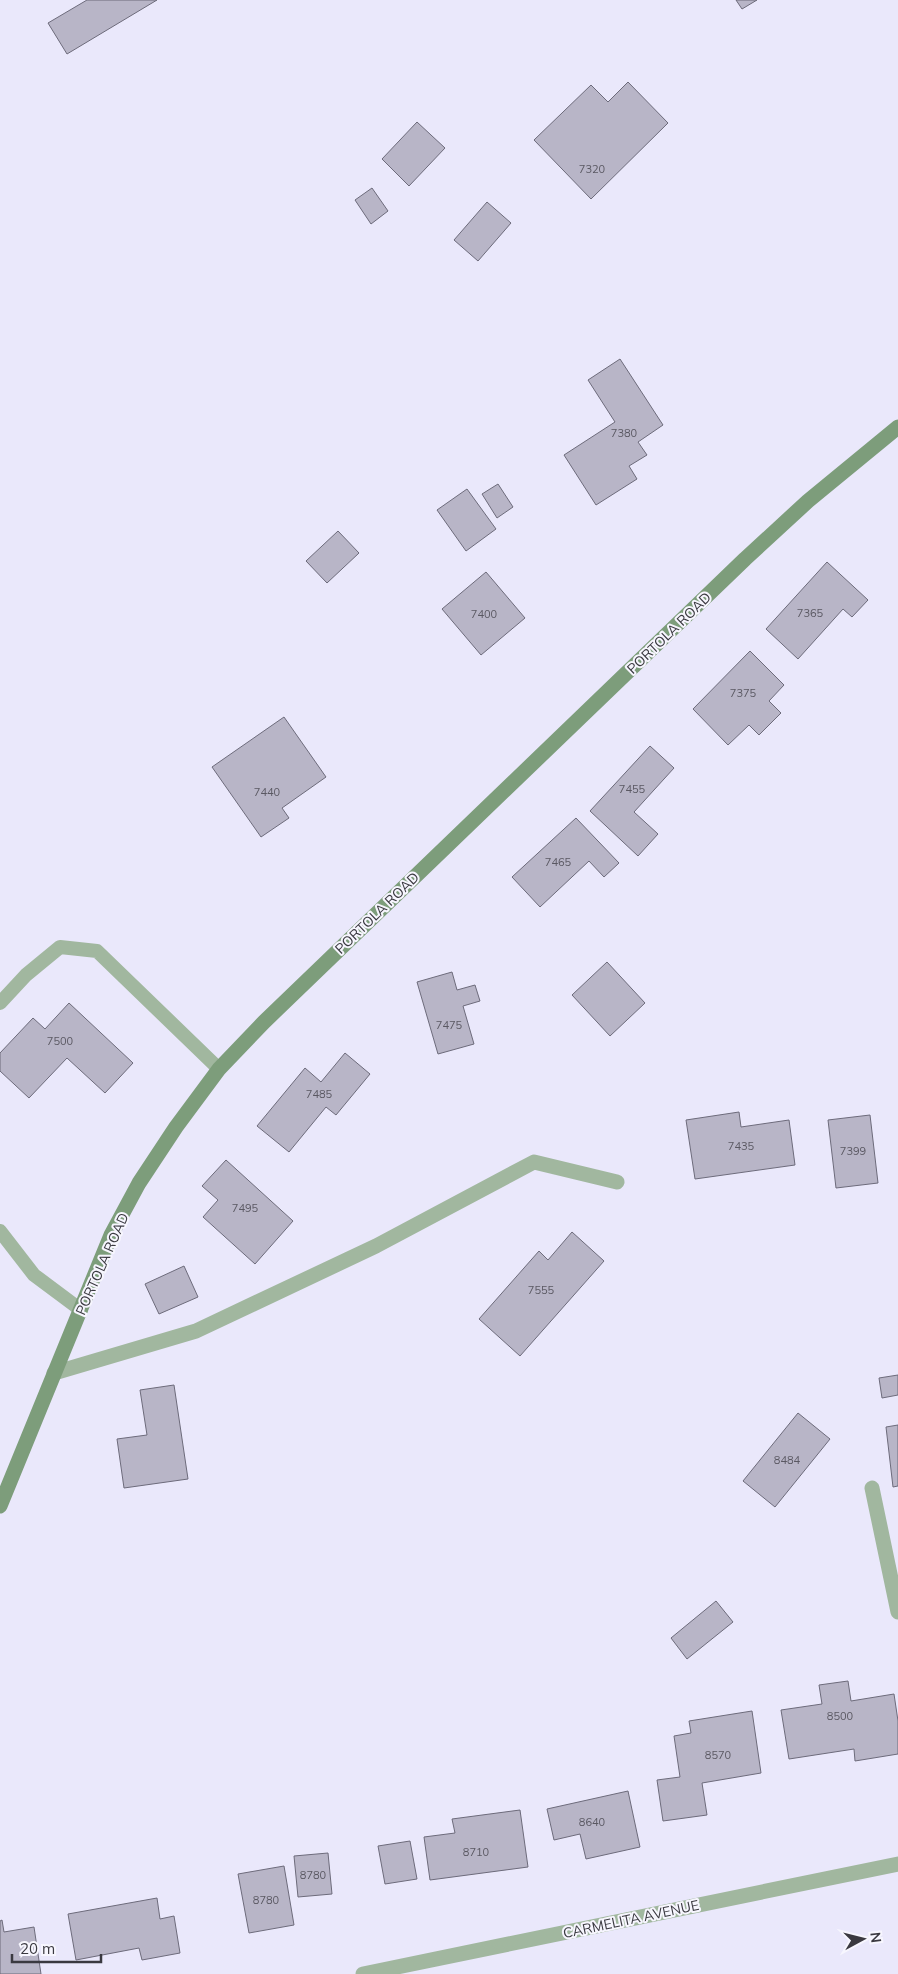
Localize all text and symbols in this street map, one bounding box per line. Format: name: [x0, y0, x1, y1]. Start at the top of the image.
house number: 7320: [579, 162, 606, 176]
house number: 7380: [611, 426, 638, 440]
street label: PORTOLA ROAD: [623, 588, 715, 678]
house number: 7365: [797, 606, 824, 620]
house number: 7400: [471, 607, 498, 621]
house number: 7375: [730, 686, 757, 700]
house number: 7455: [619, 782, 646, 796]
house number: 7440: [254, 785, 281, 799]
house number: 7465: [545, 855, 572, 869]
street label: PORTOLA ROAD: [331, 868, 423, 958]
house number: 7475: [436, 1018, 463, 1032]
house number: 7500: [47, 1034, 74, 1048]
house number: 7485: [306, 1087, 333, 1101]
house number: 7435: [728, 1139, 755, 1153]
house number: 7399: [840, 1144, 866, 1158]
house number: 7495: [232, 1201, 259, 1215]
street label: PORTOLA ROAD: [71, 1210, 133, 1318]
house number: 7555: [528, 1283, 555, 1297]
house number: 8484: [774, 1453, 801, 1467]
house number: 8500: [827, 1709, 854, 1723]
house number: 8570: [705, 1748, 732, 1762]
house number: 8640: [579, 1815, 606, 1829]
house number: 8710: [463, 1845, 490, 1859]
house number: 8780: [300, 1868, 327, 1882]
house number: 8780: [253, 1893, 280, 1907]
street label: CARMELITA AVENUE: [561, 1896, 701, 1942]
north arrow: [838, 1914, 888, 1964]
text: N: [866, 1931, 885, 1944]
scale bar: [12, 1932, 101, 1964]
text: 20 m: [20, 1939, 55, 1958]

